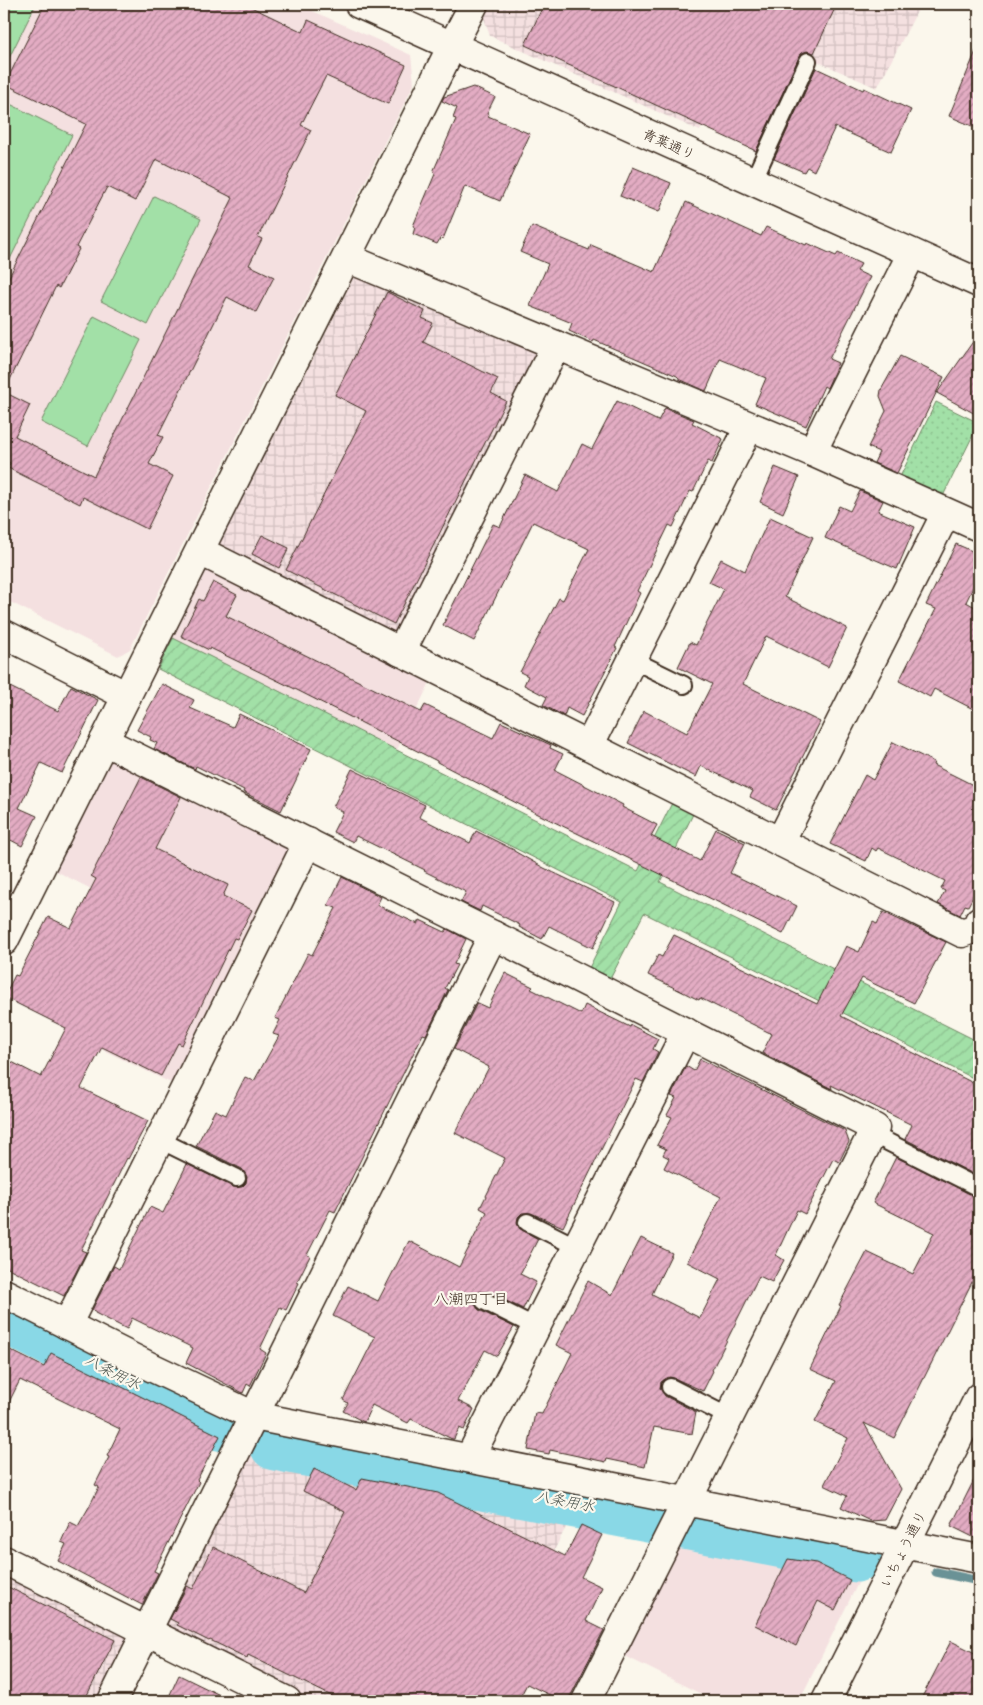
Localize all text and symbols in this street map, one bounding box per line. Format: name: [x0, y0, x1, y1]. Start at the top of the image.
street label: 青葉通り: [639, 124, 698, 165]
district label: 八潮四丁目: [433, 1289, 509, 1310]
water label: 八条用水: [81, 1349, 144, 1395]
water label: 八条用水: [533, 1485, 596, 1518]
street label: いちょう通り: [876, 1507, 932, 1591]

